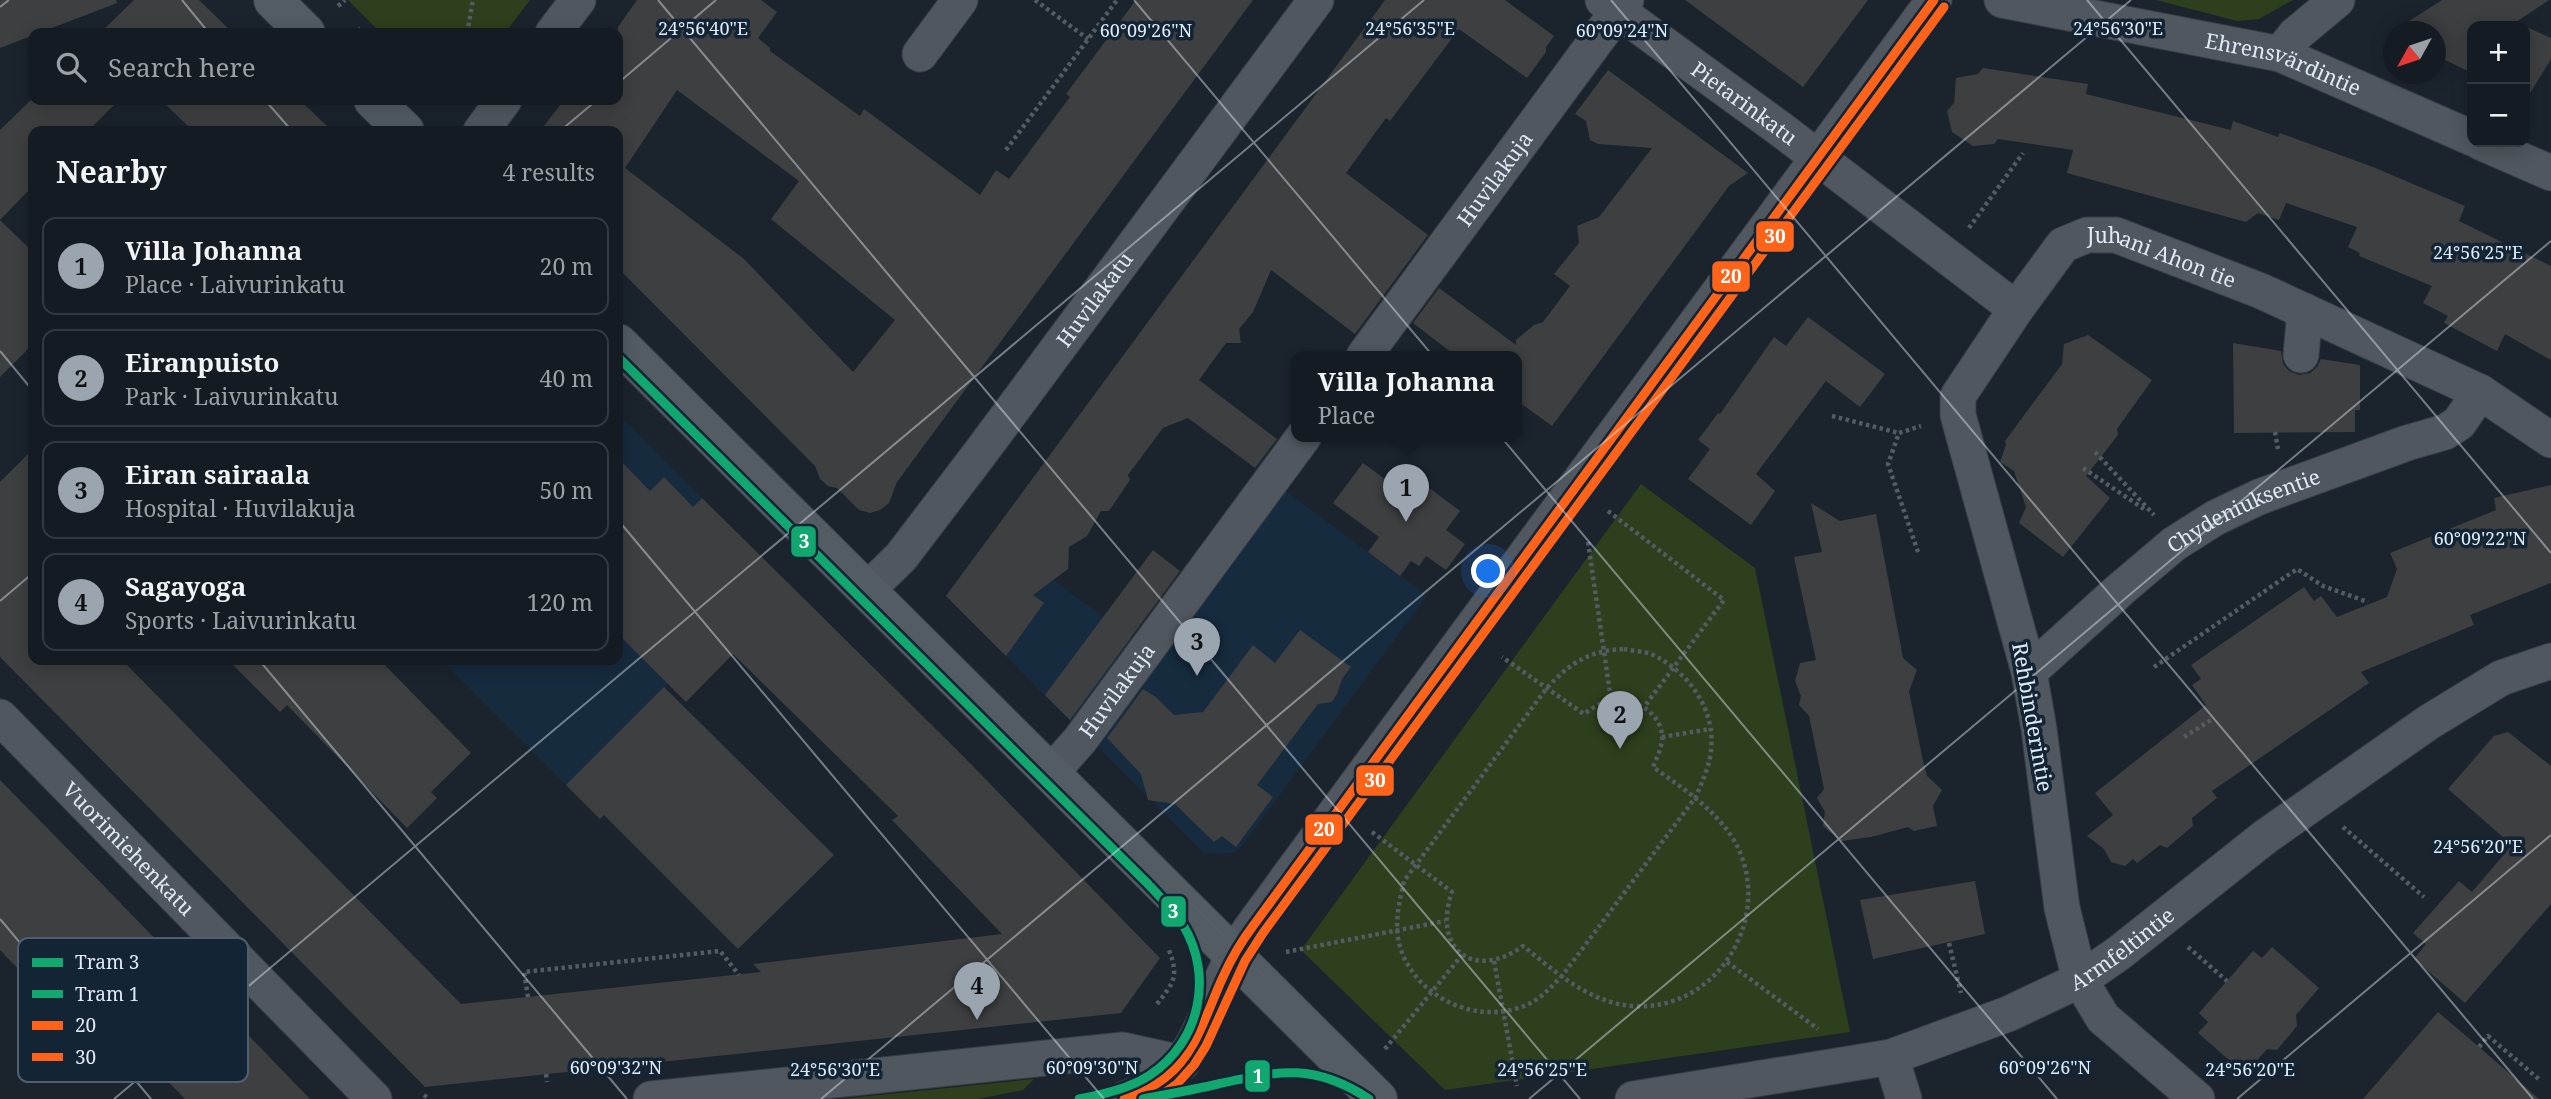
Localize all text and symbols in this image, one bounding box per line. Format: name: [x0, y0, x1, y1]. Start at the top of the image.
text: 24°56'40"E: [658, 16, 748, 40]
text: 24°56'35"E: [1365, 16, 1455, 40]
text: 24°56'30"E: [2073, 16, 2163, 40]
text: 60°09'26"N: [1100, 18, 1193, 42]
text: 60°09'24"N: [1576, 18, 1669, 42]
north arrow: [2383, 21, 2446, 84]
map controls: [2467, 21, 2530, 147]
button: +: [2467, 21, 2530, 84]
street label: Ehrensvärdintie: [2203, 26, 2366, 102]
search box: [28, 28, 623, 105]
icon: search: [52, 48, 90, 86]
text: Search here: [108, 49, 256, 85]
street label: Pietarinkatu: [1686, 55, 1803, 151]
button: −: [2467, 84, 2530, 147]
street label: Huvilakuja: [1450, 126, 1539, 232]
text: Nearby: [56, 151, 167, 192]
text: 4 results: [502, 156, 595, 188]
line badge: 30: [1755, 220, 1795, 253]
street label: Juhani Ahon tie: [2086, 221, 2240, 294]
text: 30: [1764, 223, 1786, 249]
text: Villa Johanna: [125, 232, 302, 268]
text: 24°56'25"E: [2433, 240, 2523, 264]
street label: Huvilakatu: [1050, 246, 1139, 353]
text: 1: [75, 250, 88, 282]
text: 20 m: [540, 250, 593, 282]
line badge: 20: [1711, 260, 1751, 293]
text: 20: [1720, 263, 1742, 289]
text: Place · Laivurinkatu: [125, 268, 345, 300]
text: Eiranpuisto: [125, 344, 279, 380]
popup: [1291, 351, 1522, 442]
text: 2: [75, 362, 88, 394]
text: 40 m: [540, 362, 593, 394]
text: Villa Johanna: [1318, 363, 1495, 399]
text: Park · Laivurinkatu: [125, 380, 339, 412]
text: Place: [1318, 399, 1375, 431]
text: Eiran sairaala: [125, 456, 310, 492]
street label: Chydeniuksentie: [2161, 462, 2324, 559]
pin: 1: [1383, 464, 1429, 522]
text: 3: [75, 474, 88, 506]
text: 50 m: [540, 474, 593, 506]
text: Hospital · Huvilakuja: [125, 492, 356, 524]
line badge: 3: [790, 525, 817, 558]
text: 60°09'22"N: [2434, 526, 2527, 550]
text: 3: [799, 528, 809, 554]
your location: [1471, 554, 1505, 588]
text: Sagayoga: [125, 568, 246, 604]
text: 4: [75, 586, 88, 618]
text: 120 m: [527, 586, 593, 618]
text: Sports · Laivurinkatu: [125, 604, 357, 636]
pin: 3: [1174, 618, 1220, 676]
street label: Huvilakuja: [1072, 637, 1161, 743]
street label: Rehbinderintie: [2006, 640, 2060, 794]
pin: 2: [1597, 691, 1643, 749]
line badge: 30: [1355, 764, 1395, 797]
text: 30: [1364, 767, 1386, 793]
street label: Vuorimiehenkatu: [57, 775, 201, 922]
line badge: 20: [1304, 813, 1344, 846]
text: 20: [1313, 816, 1335, 842]
text: 24°56'20"E: [2433, 834, 2523, 858]
line badge: 3: [1160, 895, 1187, 928]
text: 3: [1168, 898, 1178, 924]
street label: Armfeltintie: [2066, 901, 2180, 997]
legend: [18, 938, 248, 1082]
text: Tram 3: [75, 949, 139, 975]
pin: 4: [954, 962, 1000, 1020]
text: Tram 1: [75, 981, 139, 1007]
text: 20: [75, 1012, 96, 1038]
text: 30: [75, 1044, 96, 1070]
text: 60°09'32"N: [570, 1055, 663, 1079]
text: 60°09'30"N: [1046, 1055, 1139, 1079]
text: 60°09'26"N: [1999, 1055, 2092, 1079]
text: 24°56'30"E: [790, 1057, 880, 1081]
text: 24°56'25"E: [1497, 1057, 1587, 1081]
text: 24°56'20"E: [2205, 1057, 2295, 1081]
line badge: 1: [1244, 1059, 1271, 1093]
text: 1: [1253, 1063, 1263, 1089]

